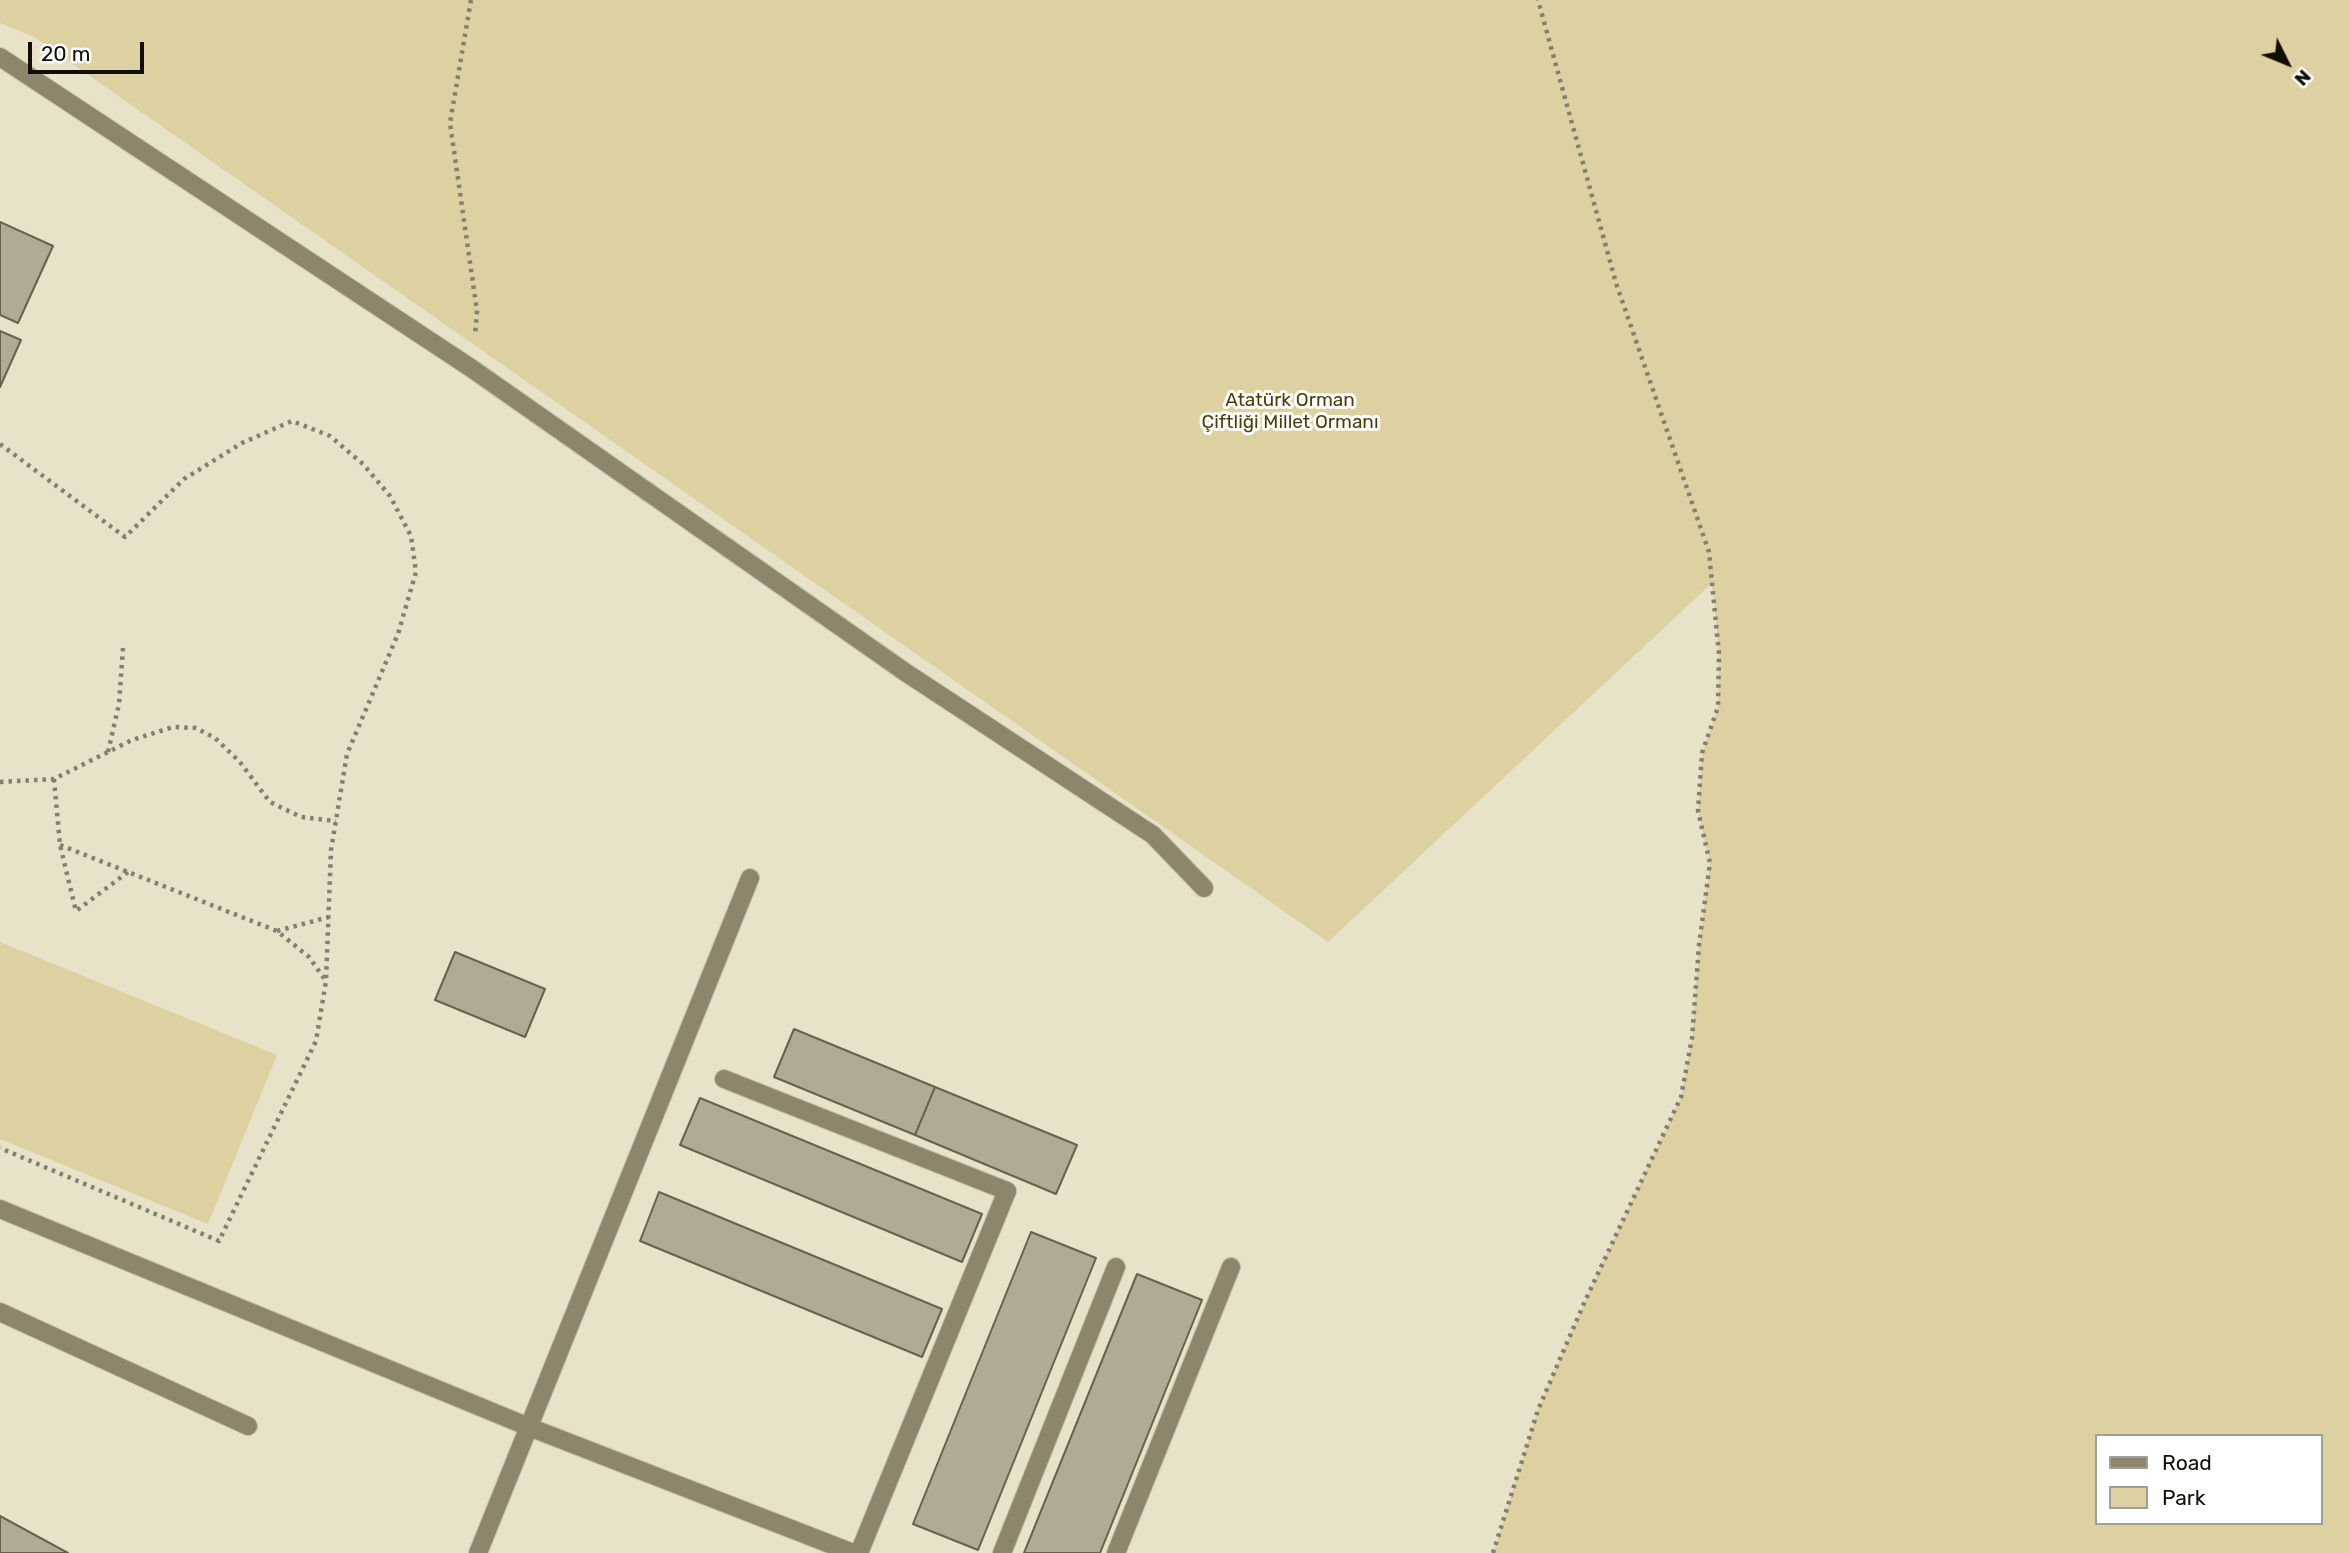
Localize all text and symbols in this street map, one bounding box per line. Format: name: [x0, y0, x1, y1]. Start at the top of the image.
scale bar: [32, 28, 147, 72]
north arrow: [2252, 28, 2322, 98]
text: 20 m: [41, 41, 90, 66]
text: N: [2290, 65, 2316, 90]
park label: Atatürk Orman Çiftliği Millet Ormanı: [1202, 390, 1378, 434]
legend: [2094, 1434, 2322, 1525]
text: Road: [2162, 1450, 2212, 1475]
text: Park: [2162, 1485, 2206, 1510]

